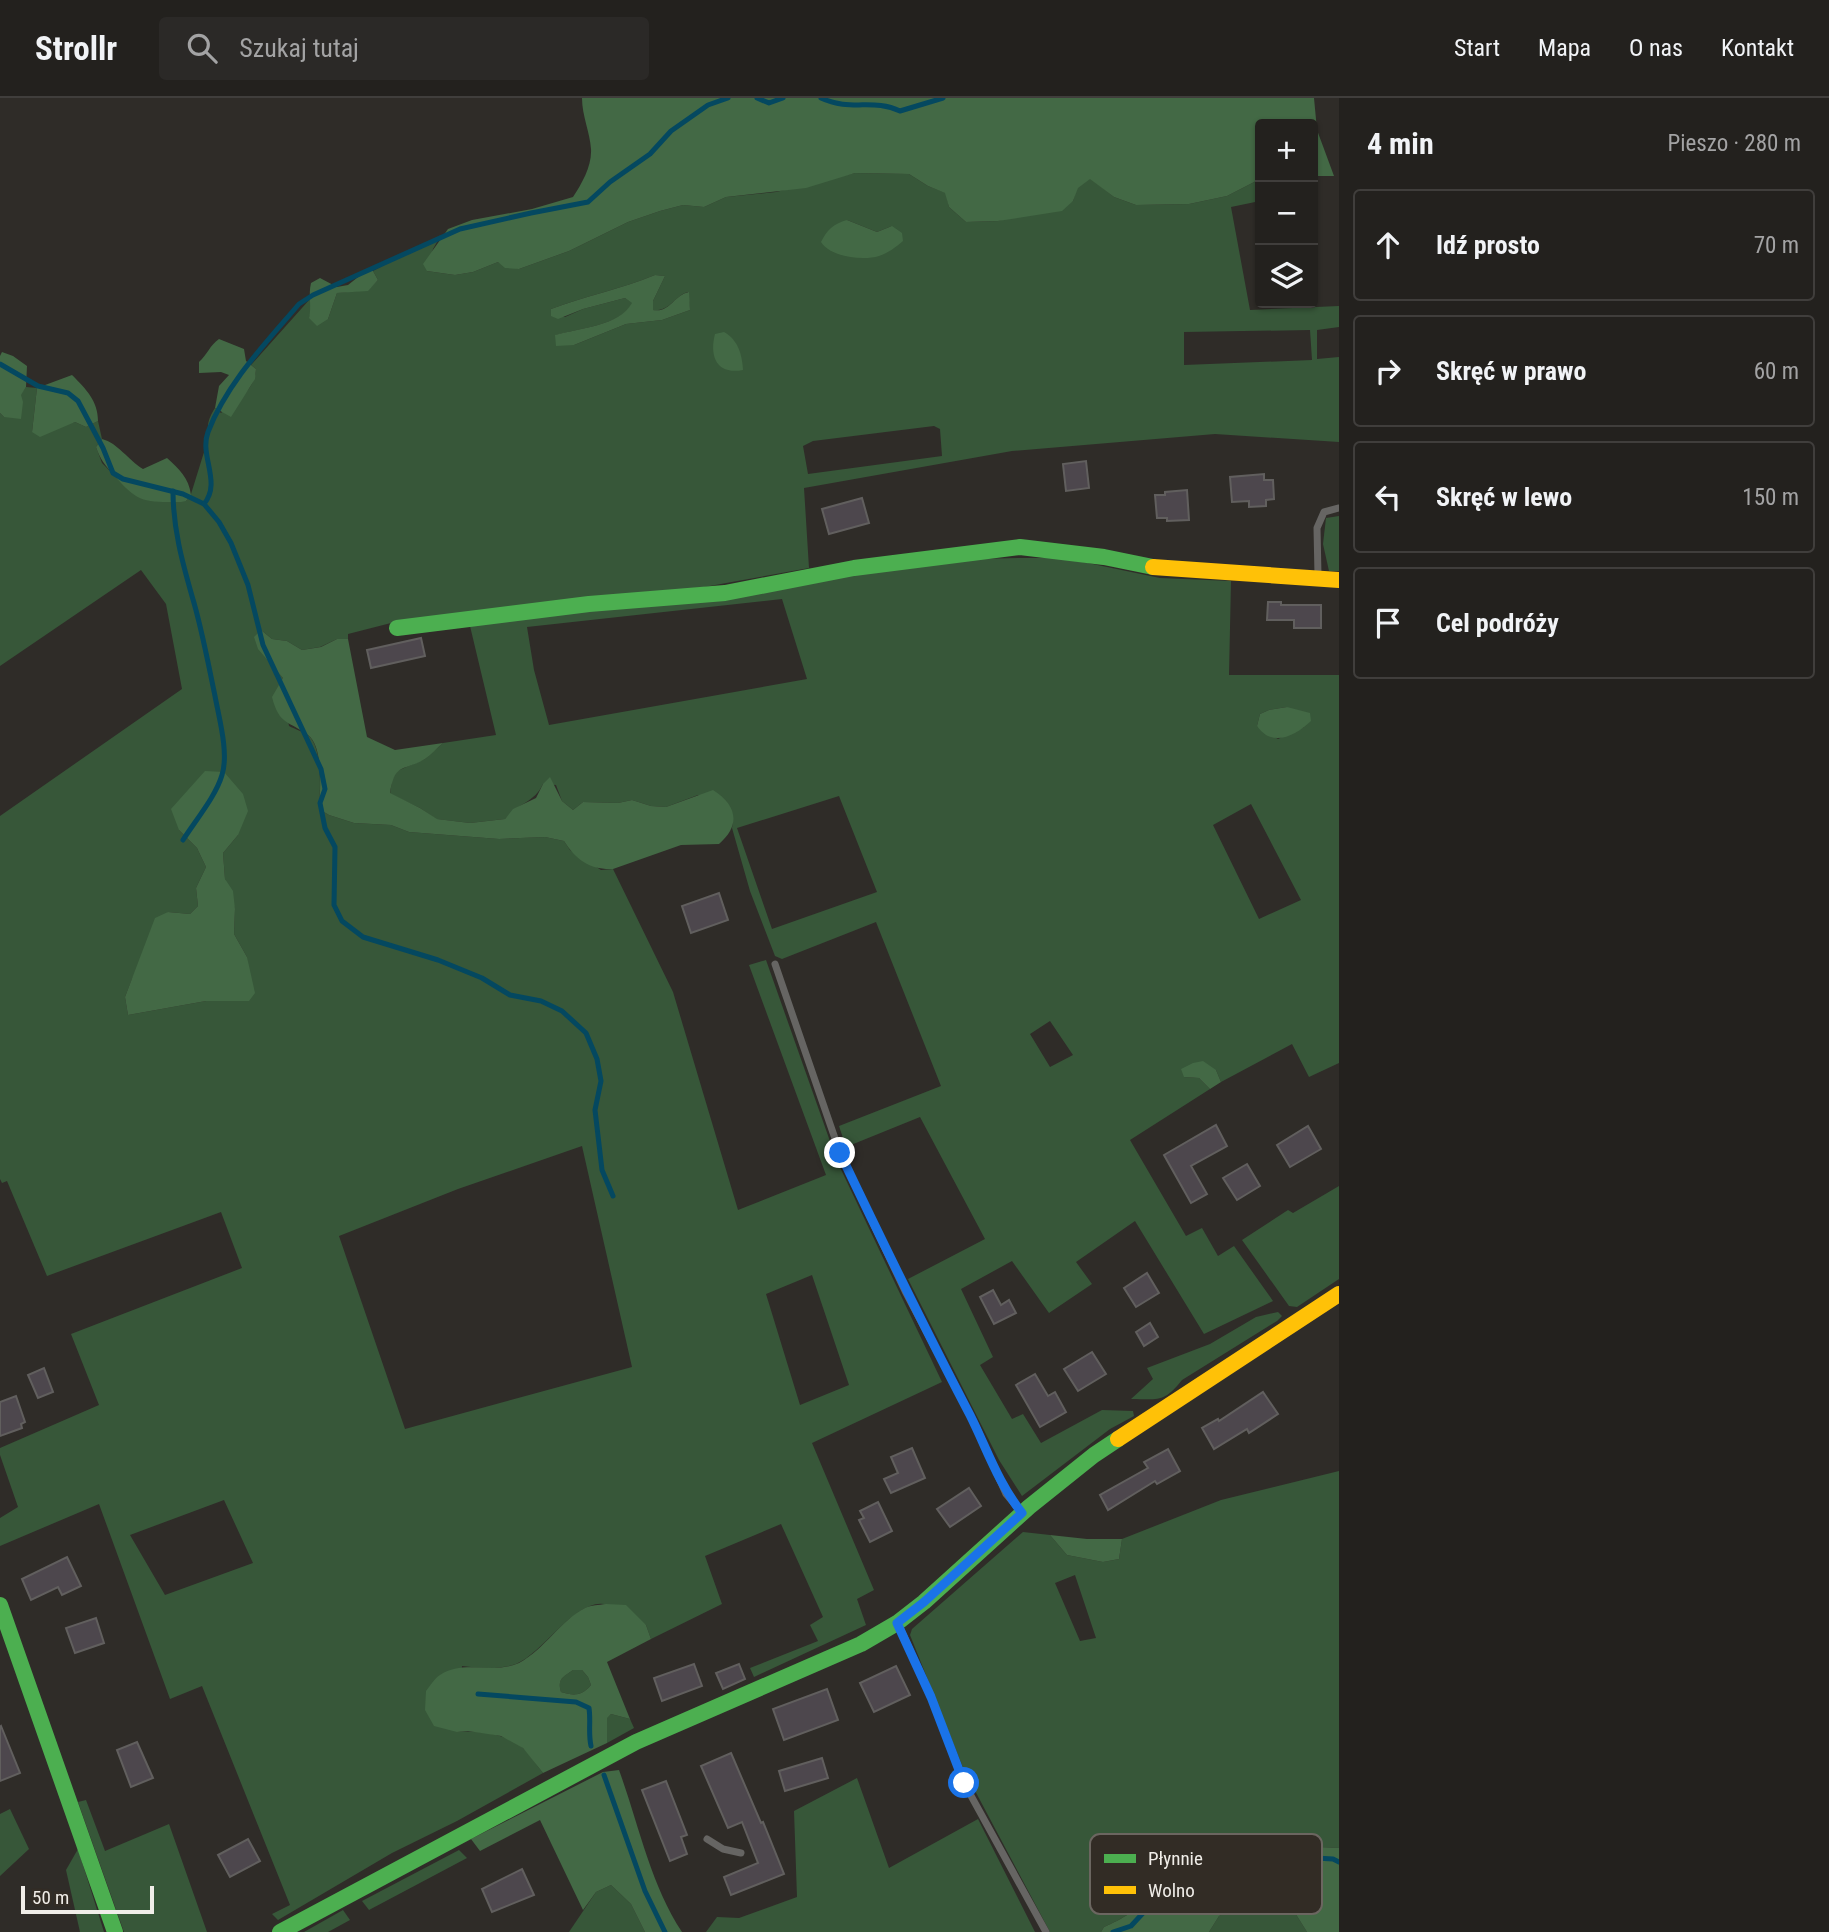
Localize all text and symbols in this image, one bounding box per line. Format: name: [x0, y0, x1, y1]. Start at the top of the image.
search box: [159, 17, 649, 80]
text: Strollr: [35, 29, 117, 68]
icon: search: [183, 29, 221, 67]
text: Szukaj tutaj: [239, 33, 359, 63]
text: Start: [1454, 34, 1500, 62]
text: Mapa: [1538, 34, 1591, 62]
text: O nas: [1629, 34, 1683, 62]
text: Kontakt: [1721, 34, 1794, 62]
map controls: [1255, 119, 1318, 308]
button: +: [1255, 119, 1318, 182]
text: 4 min: [1367, 126, 1434, 161]
text: Pieszo · 280 m: [1667, 130, 1801, 157]
button: −: [1255, 182, 1318, 245]
icon: ahead: [1369, 226, 1407, 264]
text: Idź prosto: [1436, 230, 1540, 260]
text: 70 m: [1754, 232, 1799, 259]
button: layers: [1255, 245, 1318, 308]
icon: right: [1369, 352, 1407, 390]
text: Skręć w prawo: [1436, 356, 1586, 386]
text: 60 m: [1754, 358, 1799, 385]
icon: left: [1369, 478, 1407, 516]
text: Skręć w lewo: [1436, 482, 1572, 512]
text: 150 m: [1742, 484, 1799, 511]
icon: arrive: [1369, 604, 1407, 642]
text: Cel podróży: [1436, 608, 1559, 638]
route end: [824, 1137, 855, 1168]
route start: [948, 1767, 979, 1798]
legend: [1090, 1834, 1322, 1914]
text: Płynnie: [1148, 1847, 1203, 1870]
text: Wolno: [1148, 1879, 1195, 1902]
scale bar: [21, 1883, 154, 1915]
text: 50 m: [32, 1886, 69, 1909]

